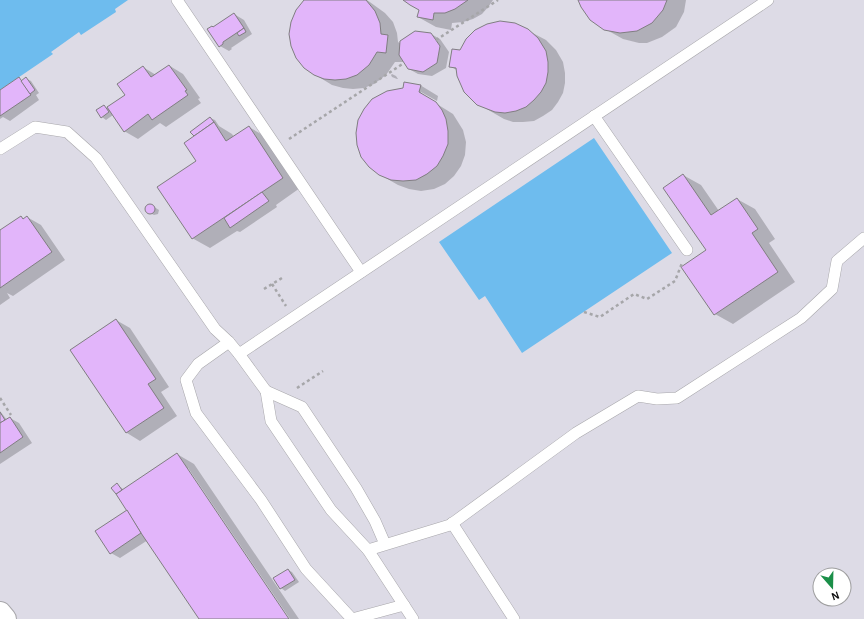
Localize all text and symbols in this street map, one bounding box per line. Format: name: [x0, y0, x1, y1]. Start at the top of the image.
north arrow: [812, 567, 852, 607]
text: N: [830, 589, 841, 602]

